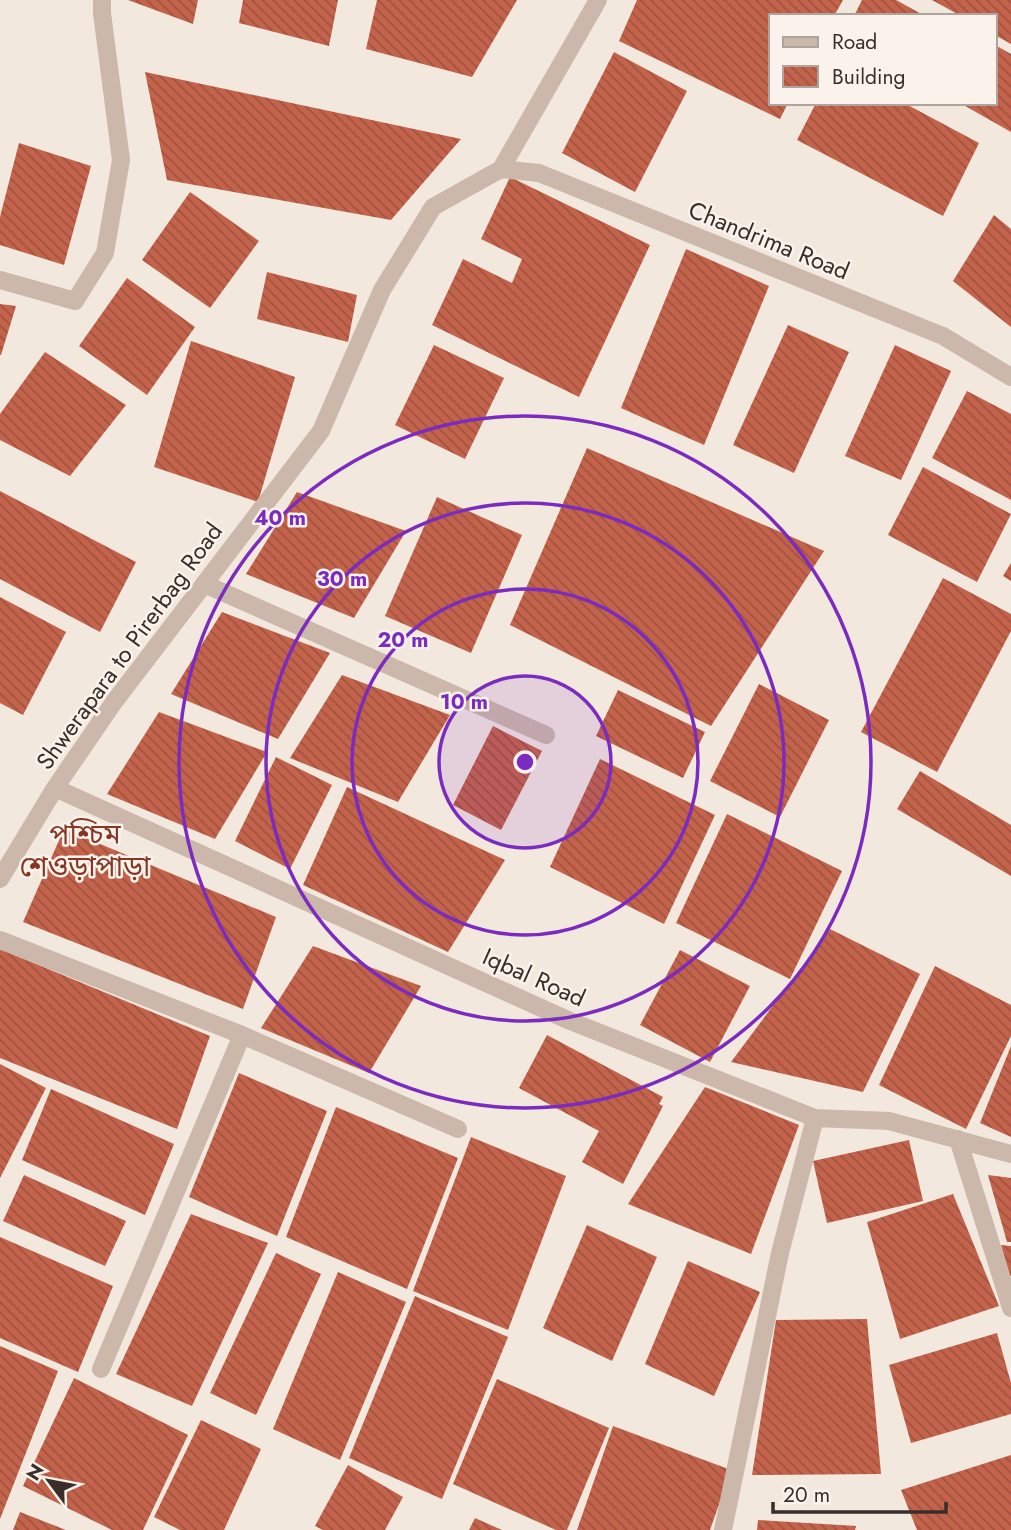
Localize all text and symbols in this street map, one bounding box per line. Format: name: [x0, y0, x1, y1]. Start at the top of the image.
legend: [769, 14, 997, 105]
text: Road: [832, 27, 877, 57]
text: Building: [832, 62, 905, 92]
street label: Chandrima Road: [683, 192, 855, 288]
text: 40 m: [254, 503, 306, 533]
street label: Shwerapara to Pirerbag Road: [27, 515, 231, 777]
text: 30 m: [317, 564, 367, 594]
text: 20 m: [377, 625, 429, 655]
text: 10 m: [440, 687, 488, 717]
centre of rings: [513, 750, 537, 774]
district label: পশ্চিম শেওড়াপাড়া: [20, 814, 151, 887]
street label: Iqbal Road: [477, 939, 591, 1015]
north arrow: [14, 1446, 84, 1516]
text: N: [20, 1459, 50, 1486]
scale bar: [773, 1470, 946, 1514]
text: 20 m: [783, 1480, 830, 1510]

